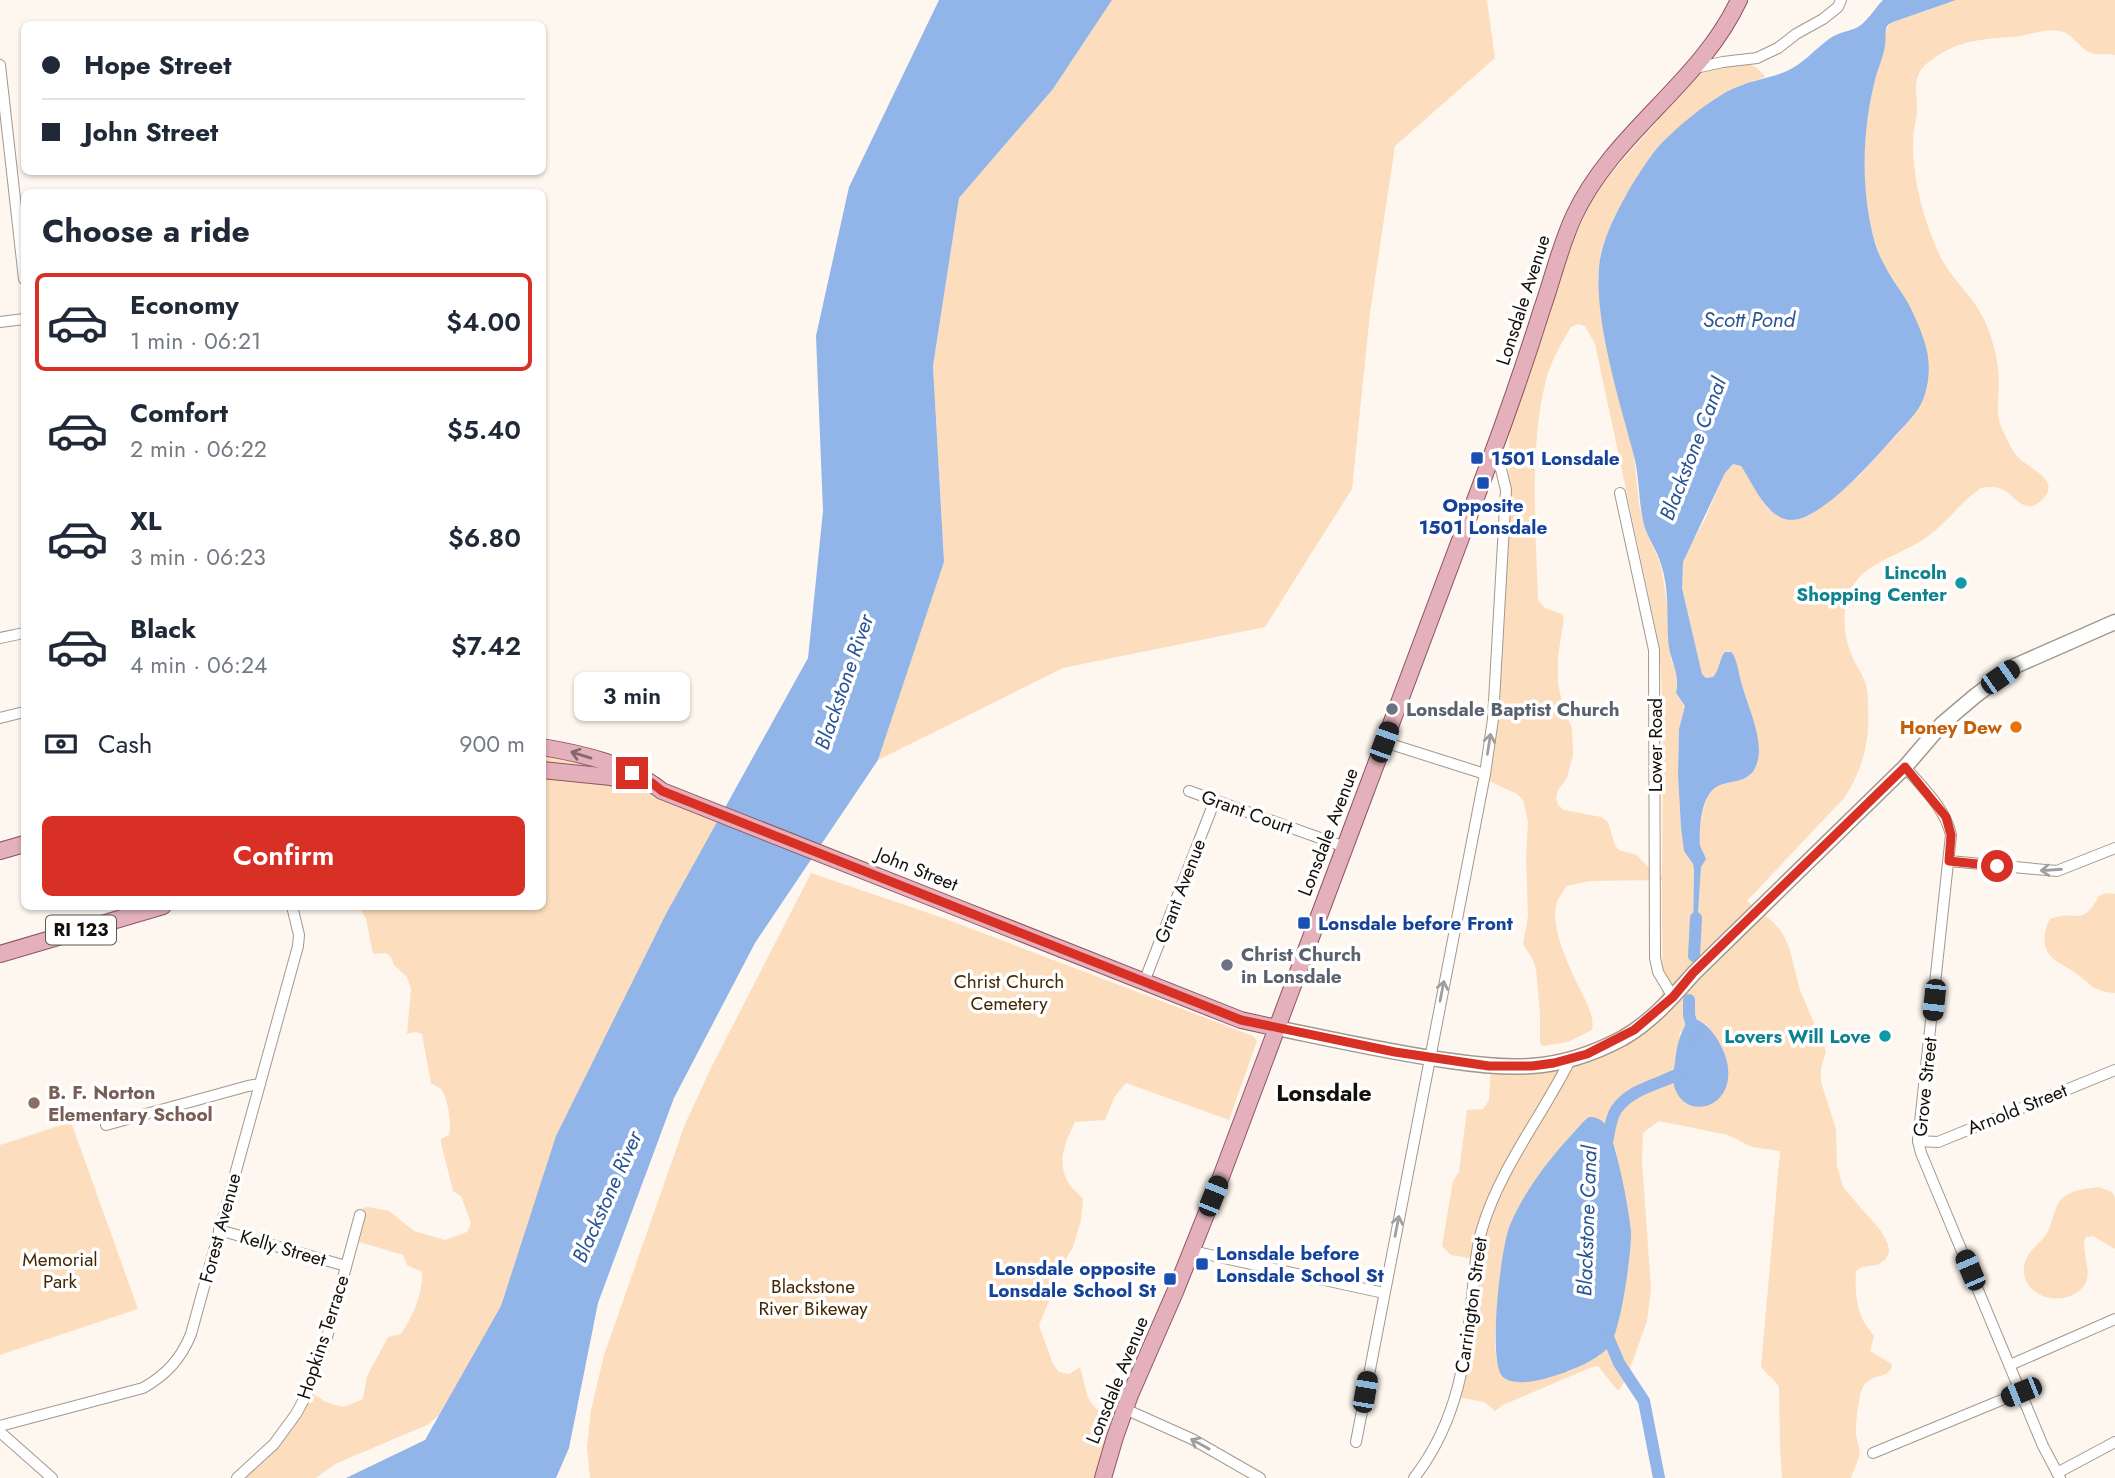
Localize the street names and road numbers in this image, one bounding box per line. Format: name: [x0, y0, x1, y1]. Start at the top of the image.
street label: Lonsdale Avenue: [1489, 231, 1557, 369]
street label: Lower Road: [1642, 698, 1669, 792]
street label: Lonsdale Avenue: [1291, 764, 1365, 900]
street label: Grant Court: [1198, 783, 1297, 841]
street label: Grant Avenue: [1148, 835, 1212, 947]
street label: John Street: [869, 839, 962, 898]
road number: RI 123: [46, 916, 116, 945]
street label: Grove Street: [1906, 1035, 1944, 1138]
street label: Arnold Street: [1963, 1077, 2071, 1141]
street label: Forest Avenue: [192, 1170, 248, 1286]
street label: Kelly Street: [237, 1223, 329, 1273]
street label: Carrington Street: [1448, 1235, 1494, 1375]
street label: Hopkins Terrace: [290, 1271, 356, 1403]
street label: Lonsdale Avenue: [1079, 1312, 1155, 1448]

